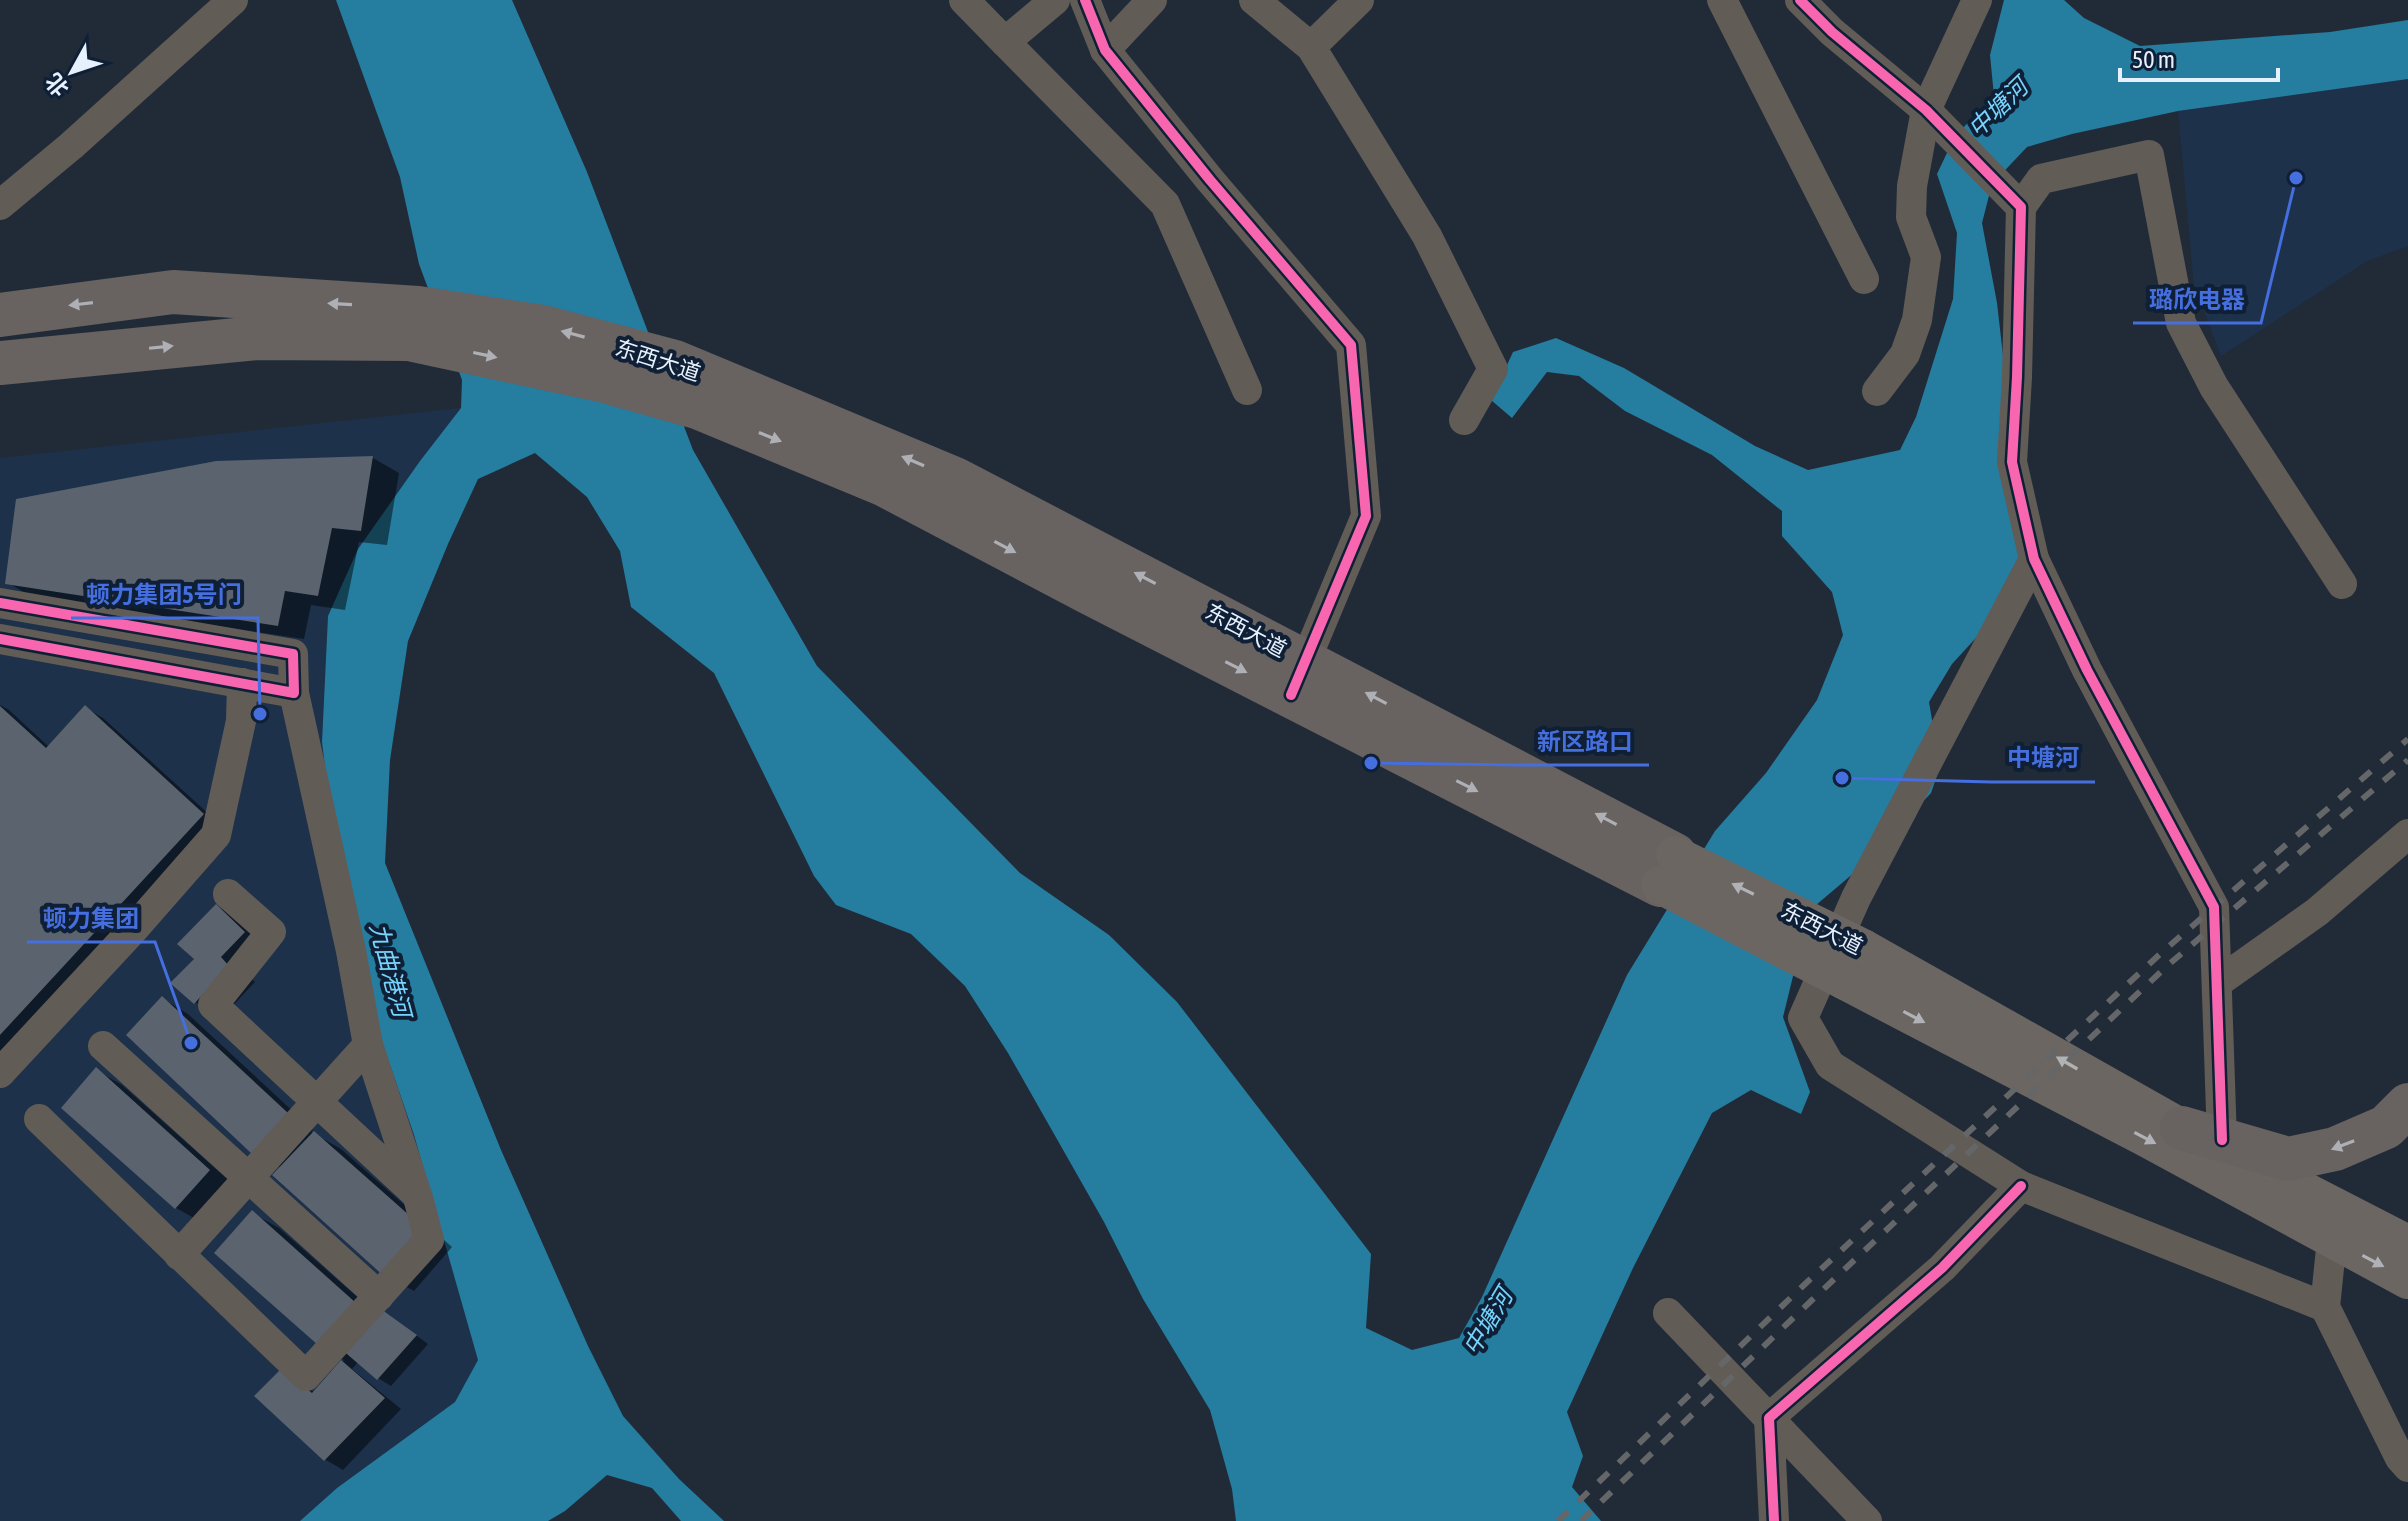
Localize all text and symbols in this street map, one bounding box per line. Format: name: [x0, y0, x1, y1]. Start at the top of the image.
north arrow: [32, 32, 112, 112]
scale bar: [2120, 32, 2278, 82]
text: 50 m: [2132, 46, 2175, 73]
text: 北: [40, 68, 74, 102]
water label: 中塘河: [1962, 70, 2036, 142]
callout: 璐欣电器: [2133, 275, 2261, 323]
text: 璐欣电器: [2149, 286, 2245, 313]
one-way arrow: [327, 297, 352, 310]
one-way arrow: [68, 298, 93, 311]
one-way arrow: [560, 328, 585, 340]
street label: 东西大道: [612, 334, 704, 386]
one-way arrow: [149, 340, 174, 353]
one-way arrow: [473, 349, 498, 362]
one-way arrow: [758, 431, 782, 444]
one-way arrow: [901, 454, 925, 467]
one-way arrow: [993, 541, 1016, 554]
callout: 顿力集团5号门: [71, 570, 258, 618]
one-way arrow: [1134, 571, 1156, 585]
text: 顿力集团5号门: [86, 581, 242, 608]
street label: 东西大道: [1201, 598, 1291, 662]
one-way arrow: [1224, 660, 1247, 674]
one-way arrow: [1364, 692, 1387, 705]
callout: 新区路口: [1521, 717, 1649, 765]
text: 新区路口: [1537, 728, 1633, 755]
callout: 中塘河: [1991, 734, 2095, 782]
text: 中塘河: [2007, 744, 2079, 771]
one-way arrow: [1455, 779, 1478, 792]
one-way arrow: [1594, 812, 1617, 825]
one-way arrow: [1732, 882, 1755, 895]
callout: 顿力集团: [27, 894, 155, 942]
street label: 东西大道: [1777, 896, 1867, 960]
text: 顿力集团: [43, 905, 139, 932]
water label: 九曲港河: [365, 920, 417, 1024]
one-way arrow: [1903, 1010, 1926, 1023]
one-way arrow: [2056, 1056, 2078, 1070]
one-way arrow: [2133, 1131, 2156, 1144]
one-way arrow: [2331, 1139, 2355, 1152]
one-way arrow: [2362, 1255, 2385, 1268]
water label: 中塘河: [1457, 1281, 1520, 1360]

